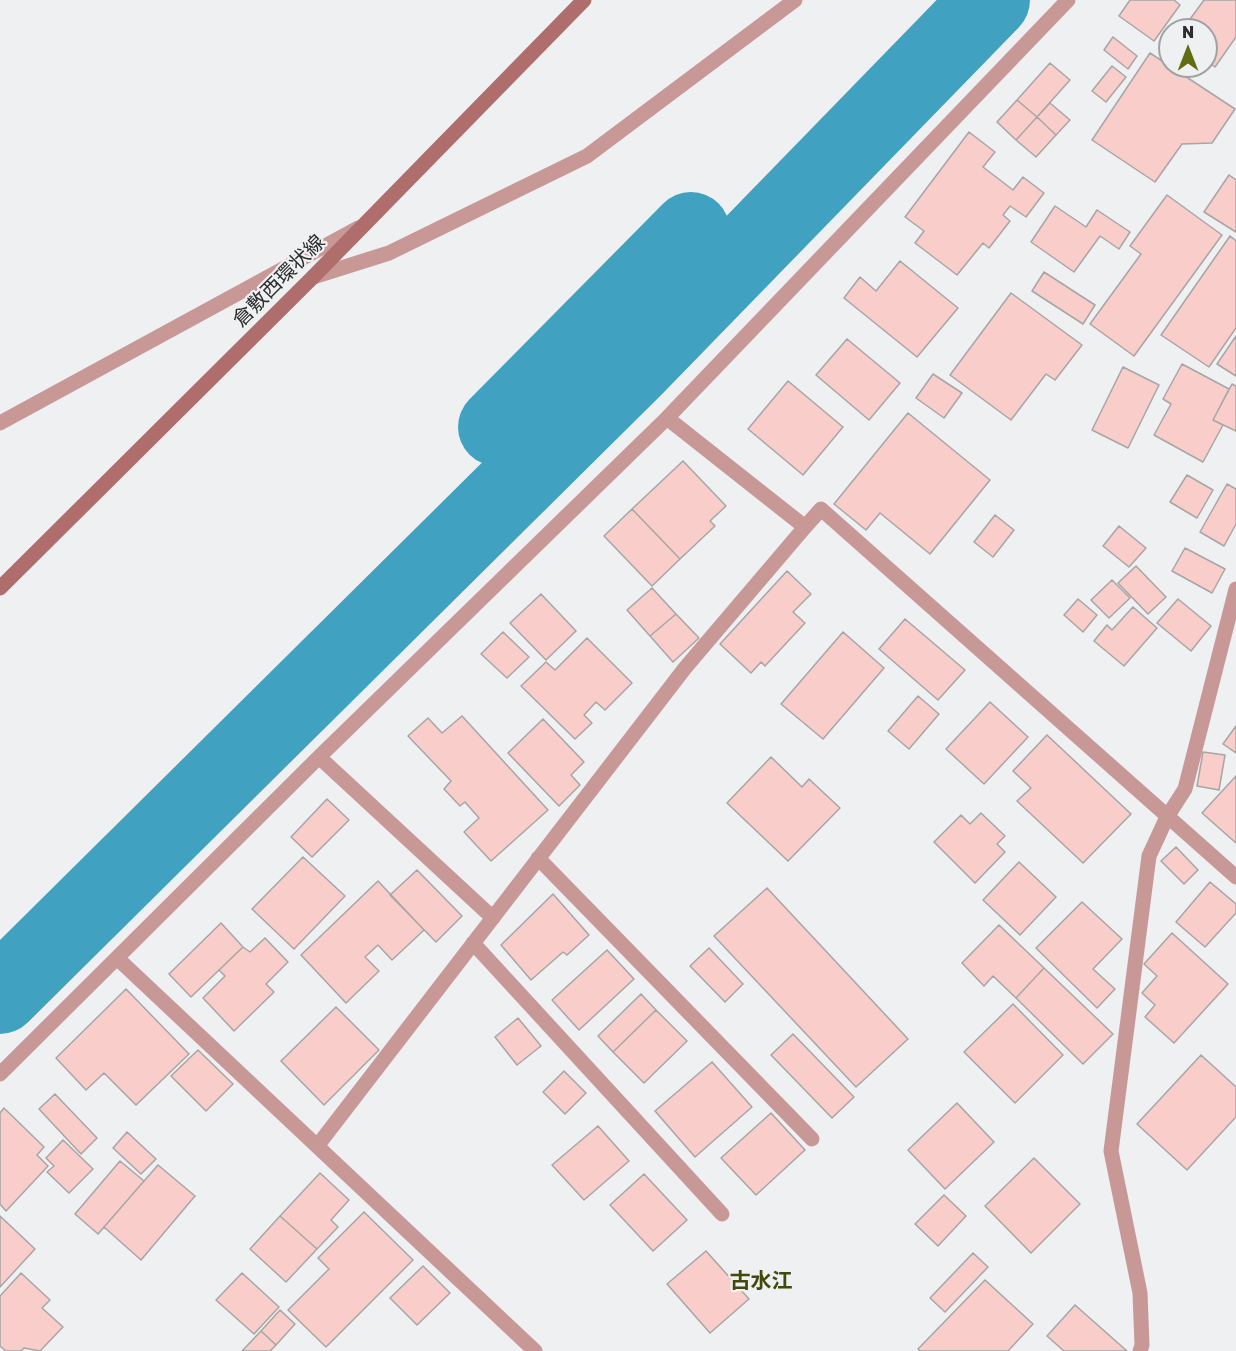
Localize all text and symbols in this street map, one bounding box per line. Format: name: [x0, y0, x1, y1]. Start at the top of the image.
north arrow: [1158, 18, 1218, 78]
text: N: [1182, 22, 1194, 42]
street label: 倉敷西環状線: [228, 230, 330, 332]
district label: 古水江: [730, 1268, 792, 1294]

